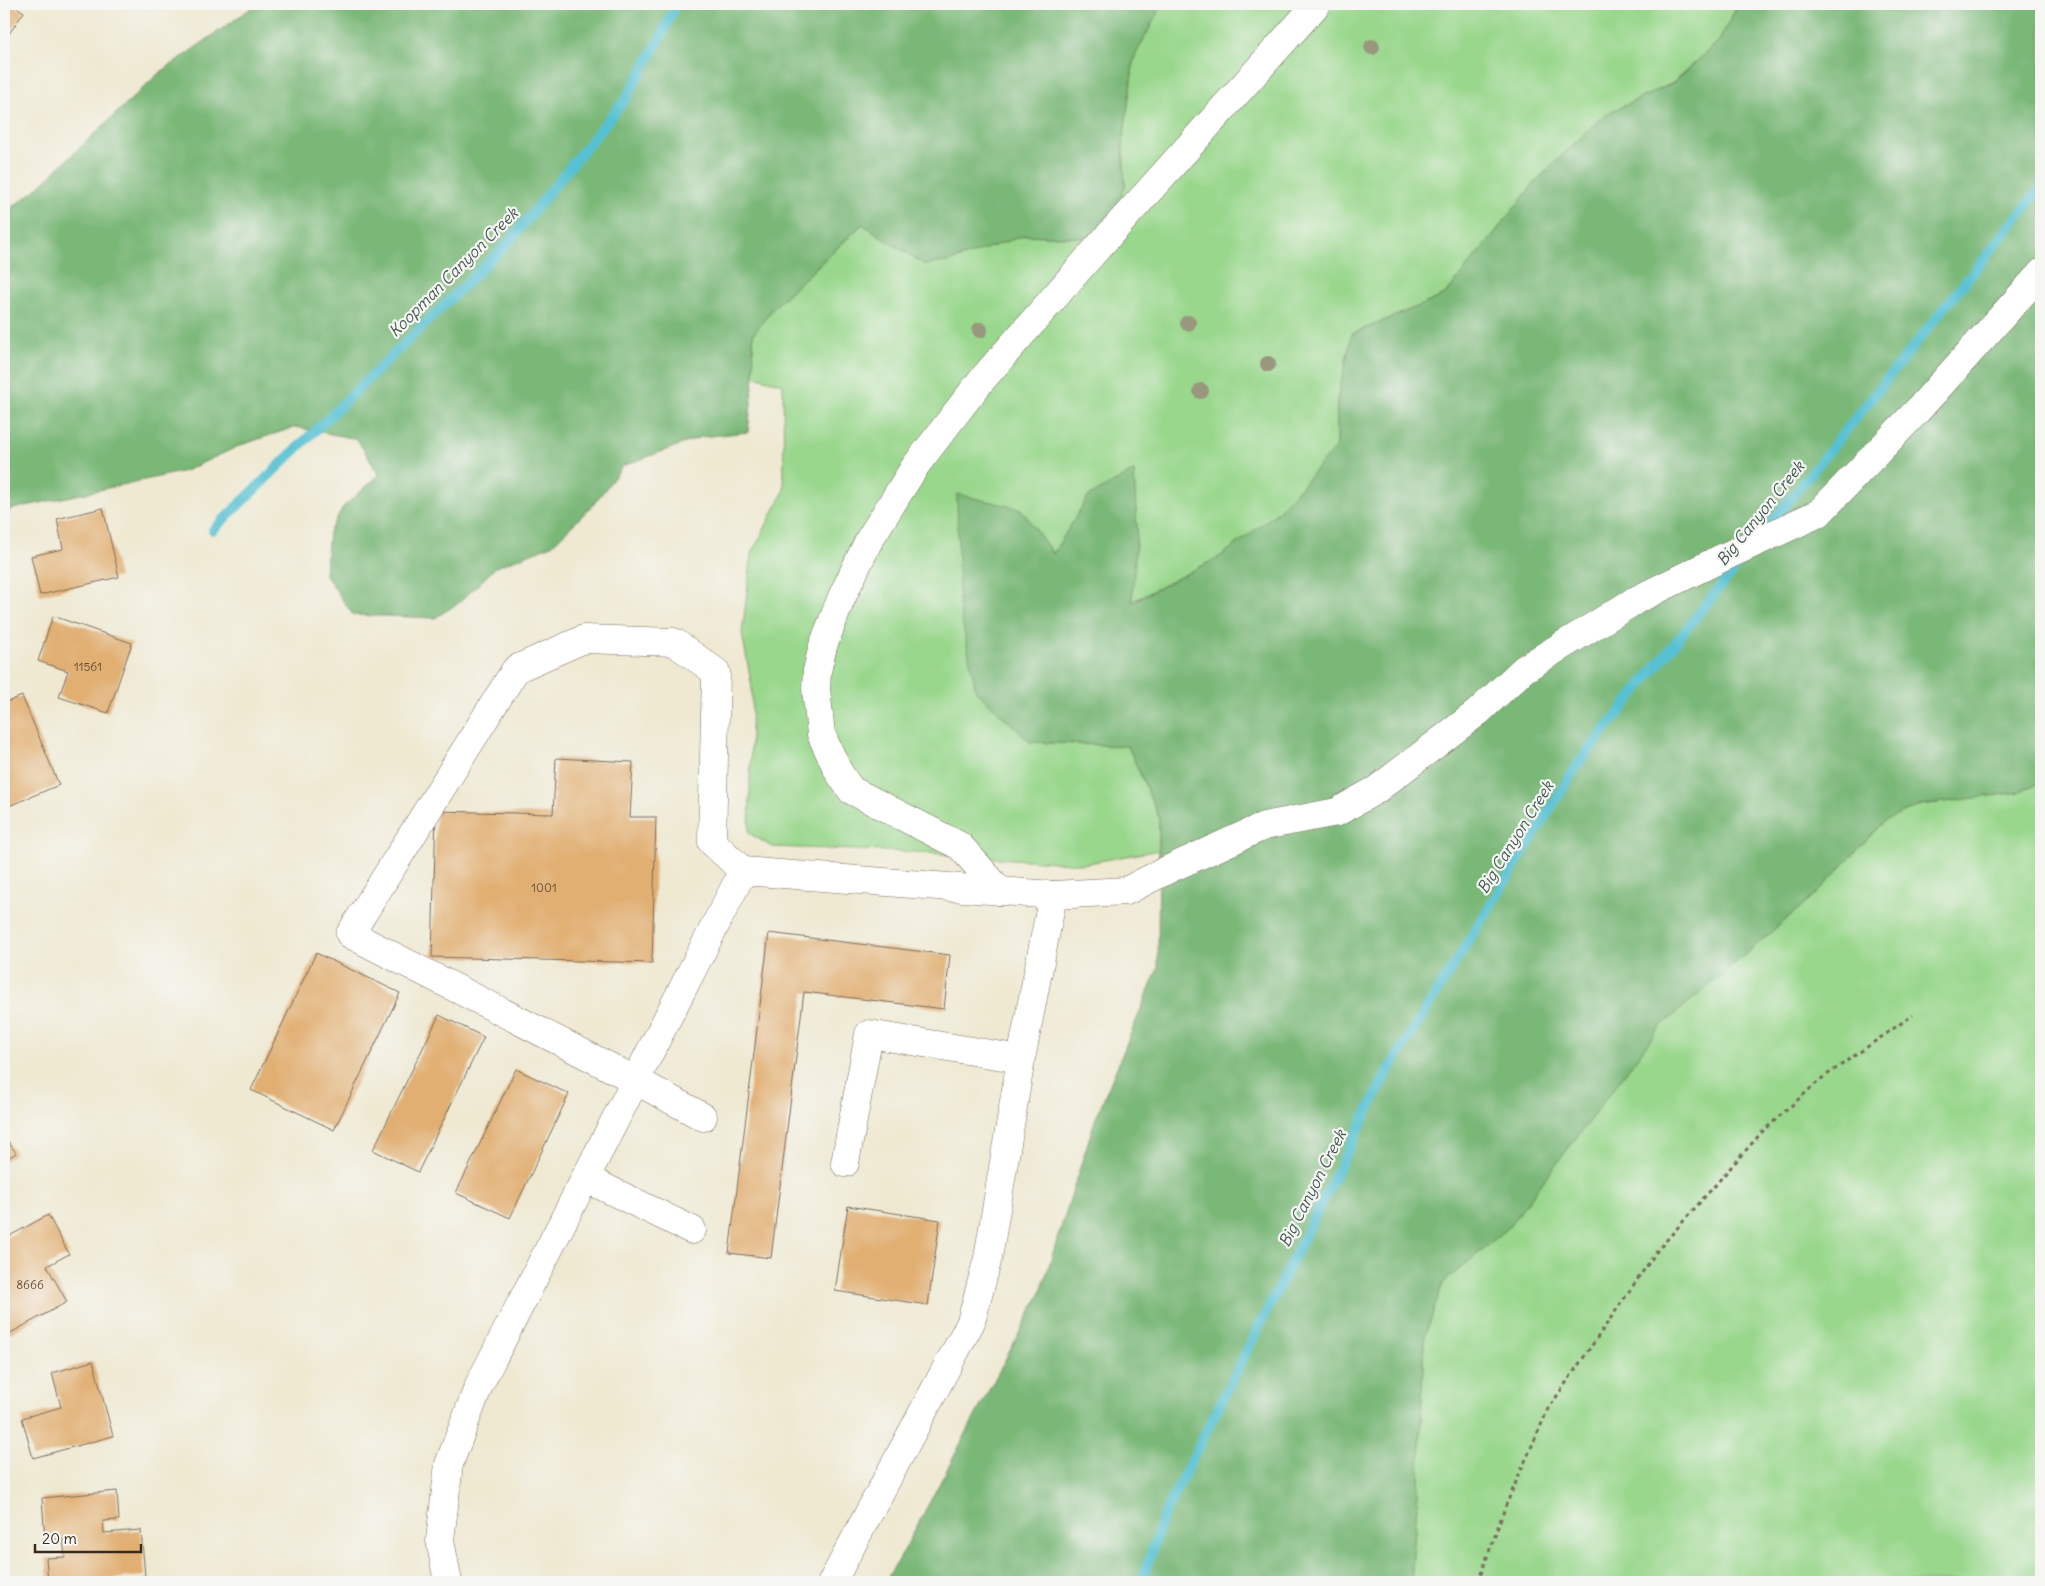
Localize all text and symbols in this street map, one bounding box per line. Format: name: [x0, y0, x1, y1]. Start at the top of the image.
water label: Koopman Canyon Creek: [384, 202, 523, 341]
water label: Big Canyon Creek: [1712, 455, 1809, 569]
house number: 11561: [74, 659, 102, 674]
water label: Big Canyon Creek: [1472, 776, 1559, 897]
house number: 1001: [531, 880, 557, 895]
water label: Big Canyon Creek: [1274, 1125, 1351, 1250]
house number: 8666: [16, 1277, 44, 1292]
scale bar: [35, 1521, 141, 1553]
text: 20 m: [42, 1529, 77, 1548]

